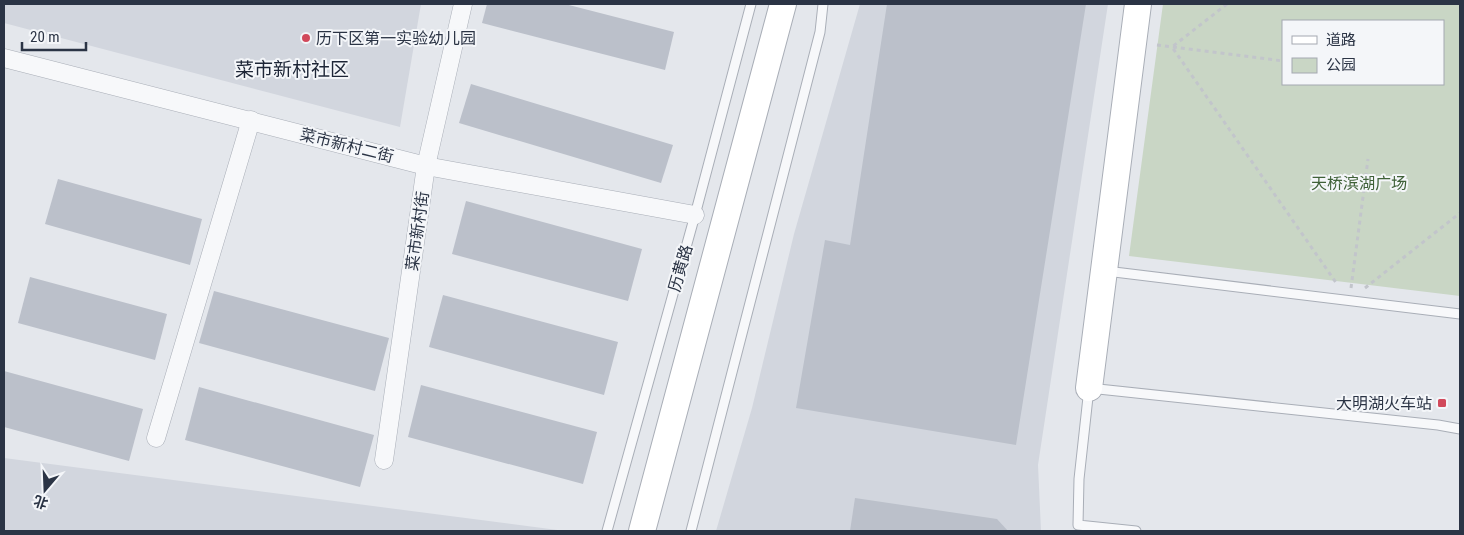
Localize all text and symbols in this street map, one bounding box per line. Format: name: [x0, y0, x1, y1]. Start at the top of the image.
scale bar: [22, 20, 86, 52]
legend: [1282, 20, 1444, 85]
text: 20 m: [30, 28, 60, 46]
place label: 历下区第一实验幼儿园: [316, 29, 476, 48]
text: 道路: [1326, 31, 1356, 49]
marker: 历下区第一实验幼儿园: [300, 32, 312, 44]
text: 公园: [1326, 56, 1356, 74]
district label: 菜市新村社区: [235, 58, 349, 81]
street label: 菜市新村二街: [298, 125, 396, 166]
park label: 天桥滨湖广场: [1311, 174, 1407, 193]
street label: 菜市新村街: [403, 190, 432, 272]
street label: 历黄路: [665, 242, 696, 294]
place label: 大明湖火车站: [1336, 394, 1432, 413]
marker: 大明湖火车站: [1436, 397, 1448, 409]
north arrow: [20, 465, 70, 515]
text: 北: [32, 492, 50, 512]

